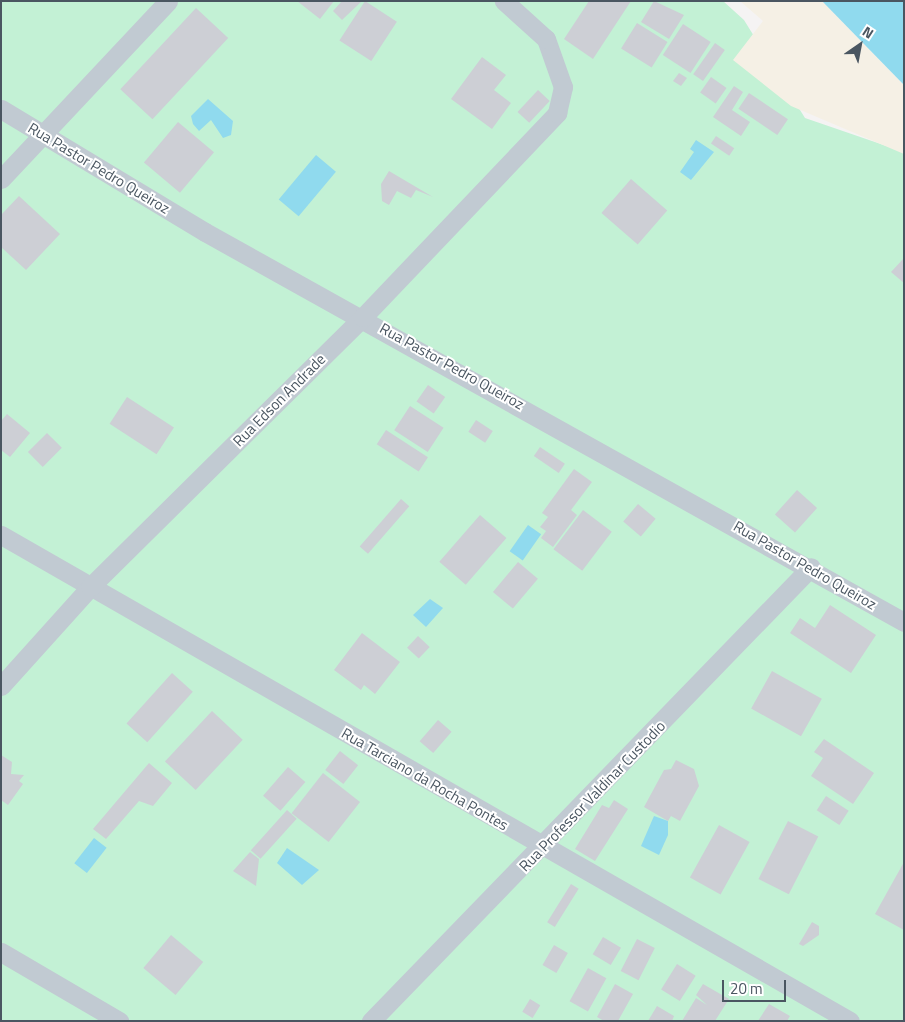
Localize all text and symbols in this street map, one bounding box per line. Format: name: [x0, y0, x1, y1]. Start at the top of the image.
north arrow: [835, 20, 885, 70]
text: N: [859, 21, 878, 43]
street label: Rua Pastor Pedro Queiroz: [25, 119, 173, 217]
street label: Rua Pastor Pedro Queiroz: [377, 319, 527, 413]
street label: Rua Edson Andrade: [229, 350, 329, 450]
street label: Rua Pastor Pedro Queiroz: [730, 517, 880, 613]
street label: Rua Professor Valdinar Custodio: [515, 717, 669, 875]
street label: Rua Tarciano da Rocha Pontes: [338, 724, 512, 834]
scale bar: [725, 970, 789, 1002]
text: 20 m: [730, 977, 763, 1000]

